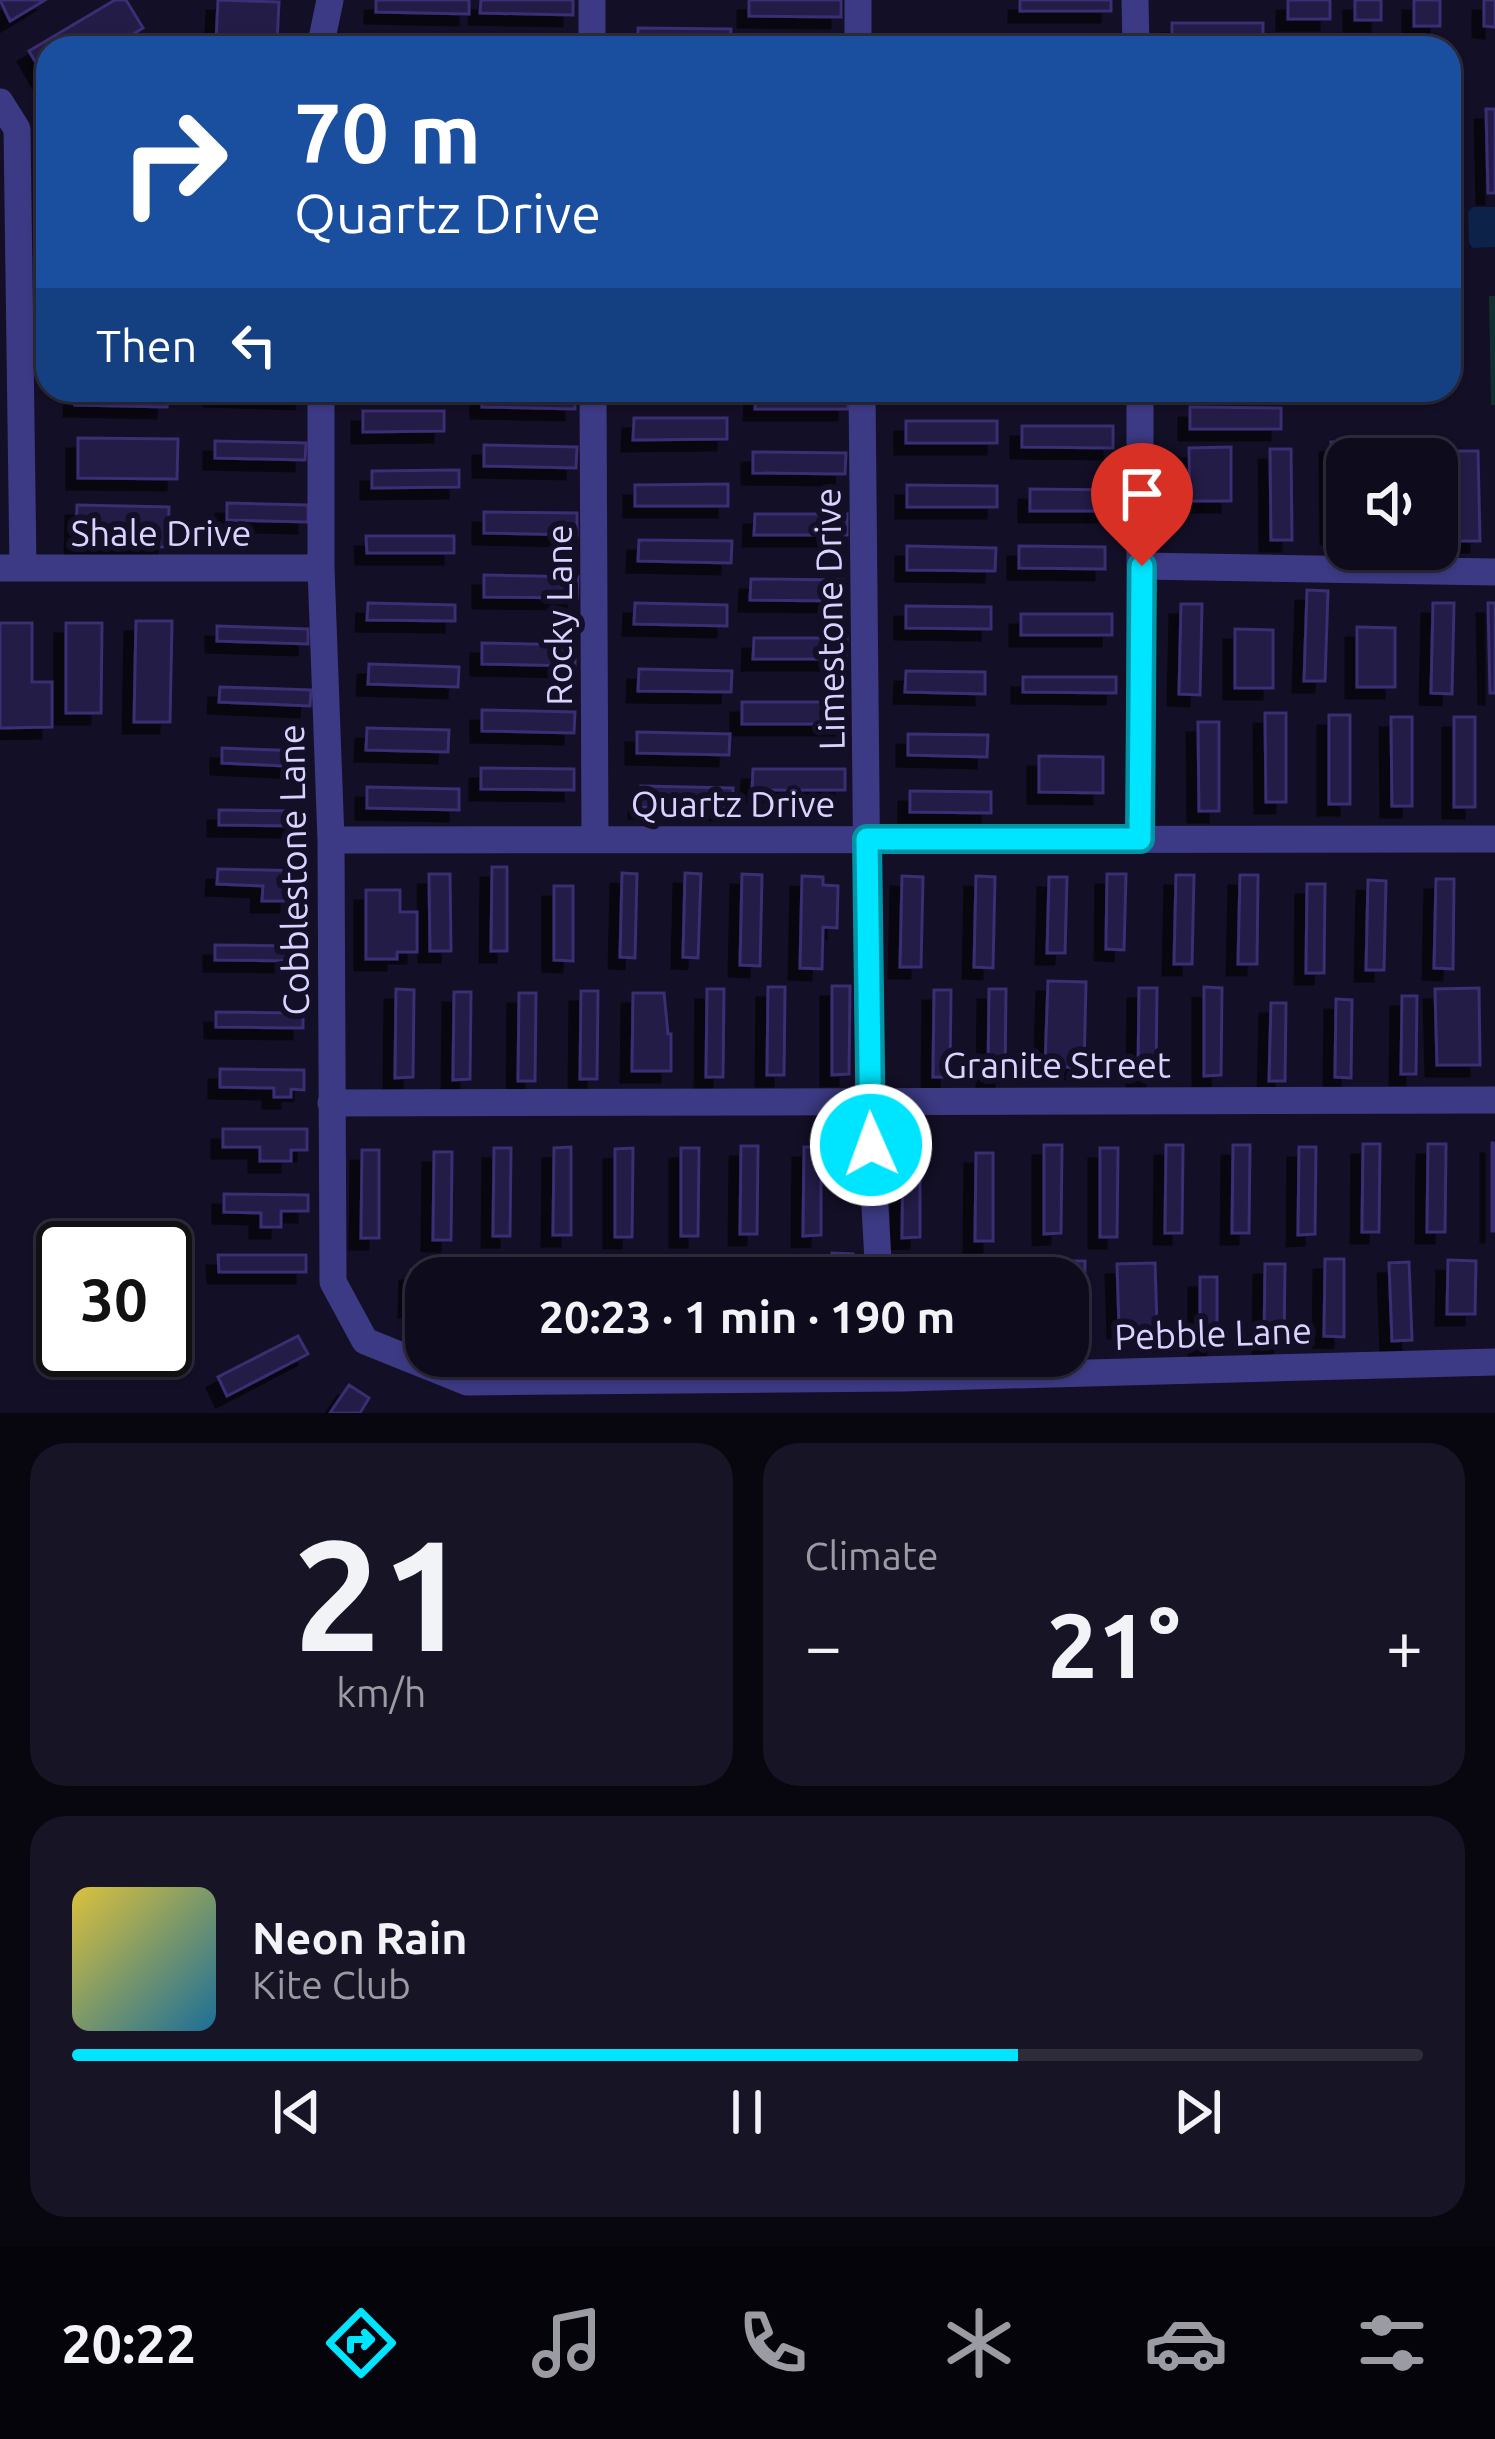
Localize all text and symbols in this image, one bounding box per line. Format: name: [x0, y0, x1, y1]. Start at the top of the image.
icon: right: [96, 84, 252, 240]
text: 70 m: [294, 85, 481, 179]
text: Quartz Drive: [294, 183, 601, 243]
icon: left: [221, 312, 287, 378]
text: Then: [96, 320, 197, 371]
map controls: [1326, 438, 1458, 570]
button: sound: [1326, 438, 1458, 570]
pin: [1091, 443, 1193, 566]
icon: arrive: [1109, 461, 1175, 527]
street label: Limestone Drive: [806, 487, 852, 751]
street label: Shale Drive: [71, 512, 251, 553]
street label: Rocky Lane: [538, 524, 579, 706]
street label: Cobblestone Lane: [270, 724, 316, 1016]
street label: Quartz Drive: [631, 783, 835, 824]
street label: Granite Street: [943, 1044, 1171, 1085]
position arrow: [808, 1082, 934, 1208]
speed limit sign: 30: [36, 1221, 192, 1377]
text: 20:23 · 1 min · 190 m: [539, 1291, 955, 1342]
street label: Pebble Lane: [1114, 1309, 1312, 1357]
text: 21: [293, 1506, 469, 1680]
text: Climate: [805, 1534, 939, 1577]
text: 21°: [1047, 1594, 1180, 1695]
text: −: [805, 1608, 842, 1682]
text: +: [1386, 1608, 1423, 1682]
text: km/h: [336, 1671, 426, 1714]
text: Neon Rain: [252, 1912, 467, 1963]
text: Kite Club: [252, 1963, 411, 2006]
icon: previous: [264, 2079, 330, 2145]
icon: pause: [714, 2079, 780, 2145]
icon: next: [1165, 2079, 1231, 2145]
icon: directions: [319, 2301, 403, 2385]
icon: music: [525, 2301, 609, 2385]
icon: phone: [731, 2301, 815, 2385]
icon: climate: [937, 2301, 1021, 2385]
icon: car: [1144, 2301, 1228, 2385]
icon: filters: [1350, 2301, 1434, 2385]
text: 20:22: [61, 2313, 196, 2373]

